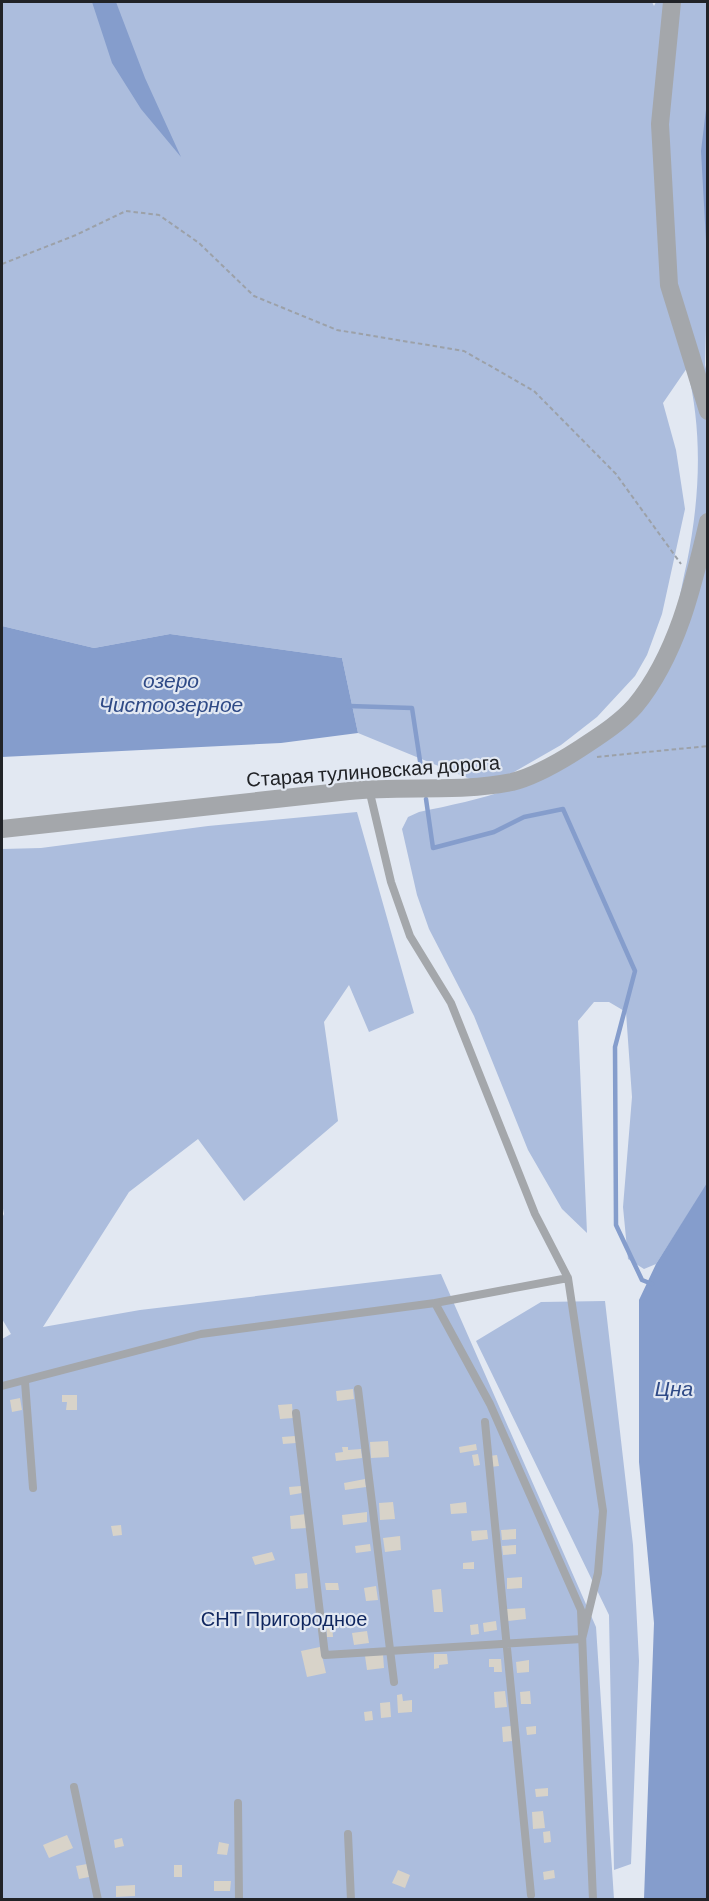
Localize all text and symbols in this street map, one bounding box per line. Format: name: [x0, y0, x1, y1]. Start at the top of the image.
water label: озеро Чистоозерное: [99, 667, 243, 716]
street label: Старая тулиновская дорога: [245, 749, 501, 791]
water label: Цна: [655, 1375, 693, 1400]
park label: СНТ Пригородное: [201, 1606, 367, 1630]

